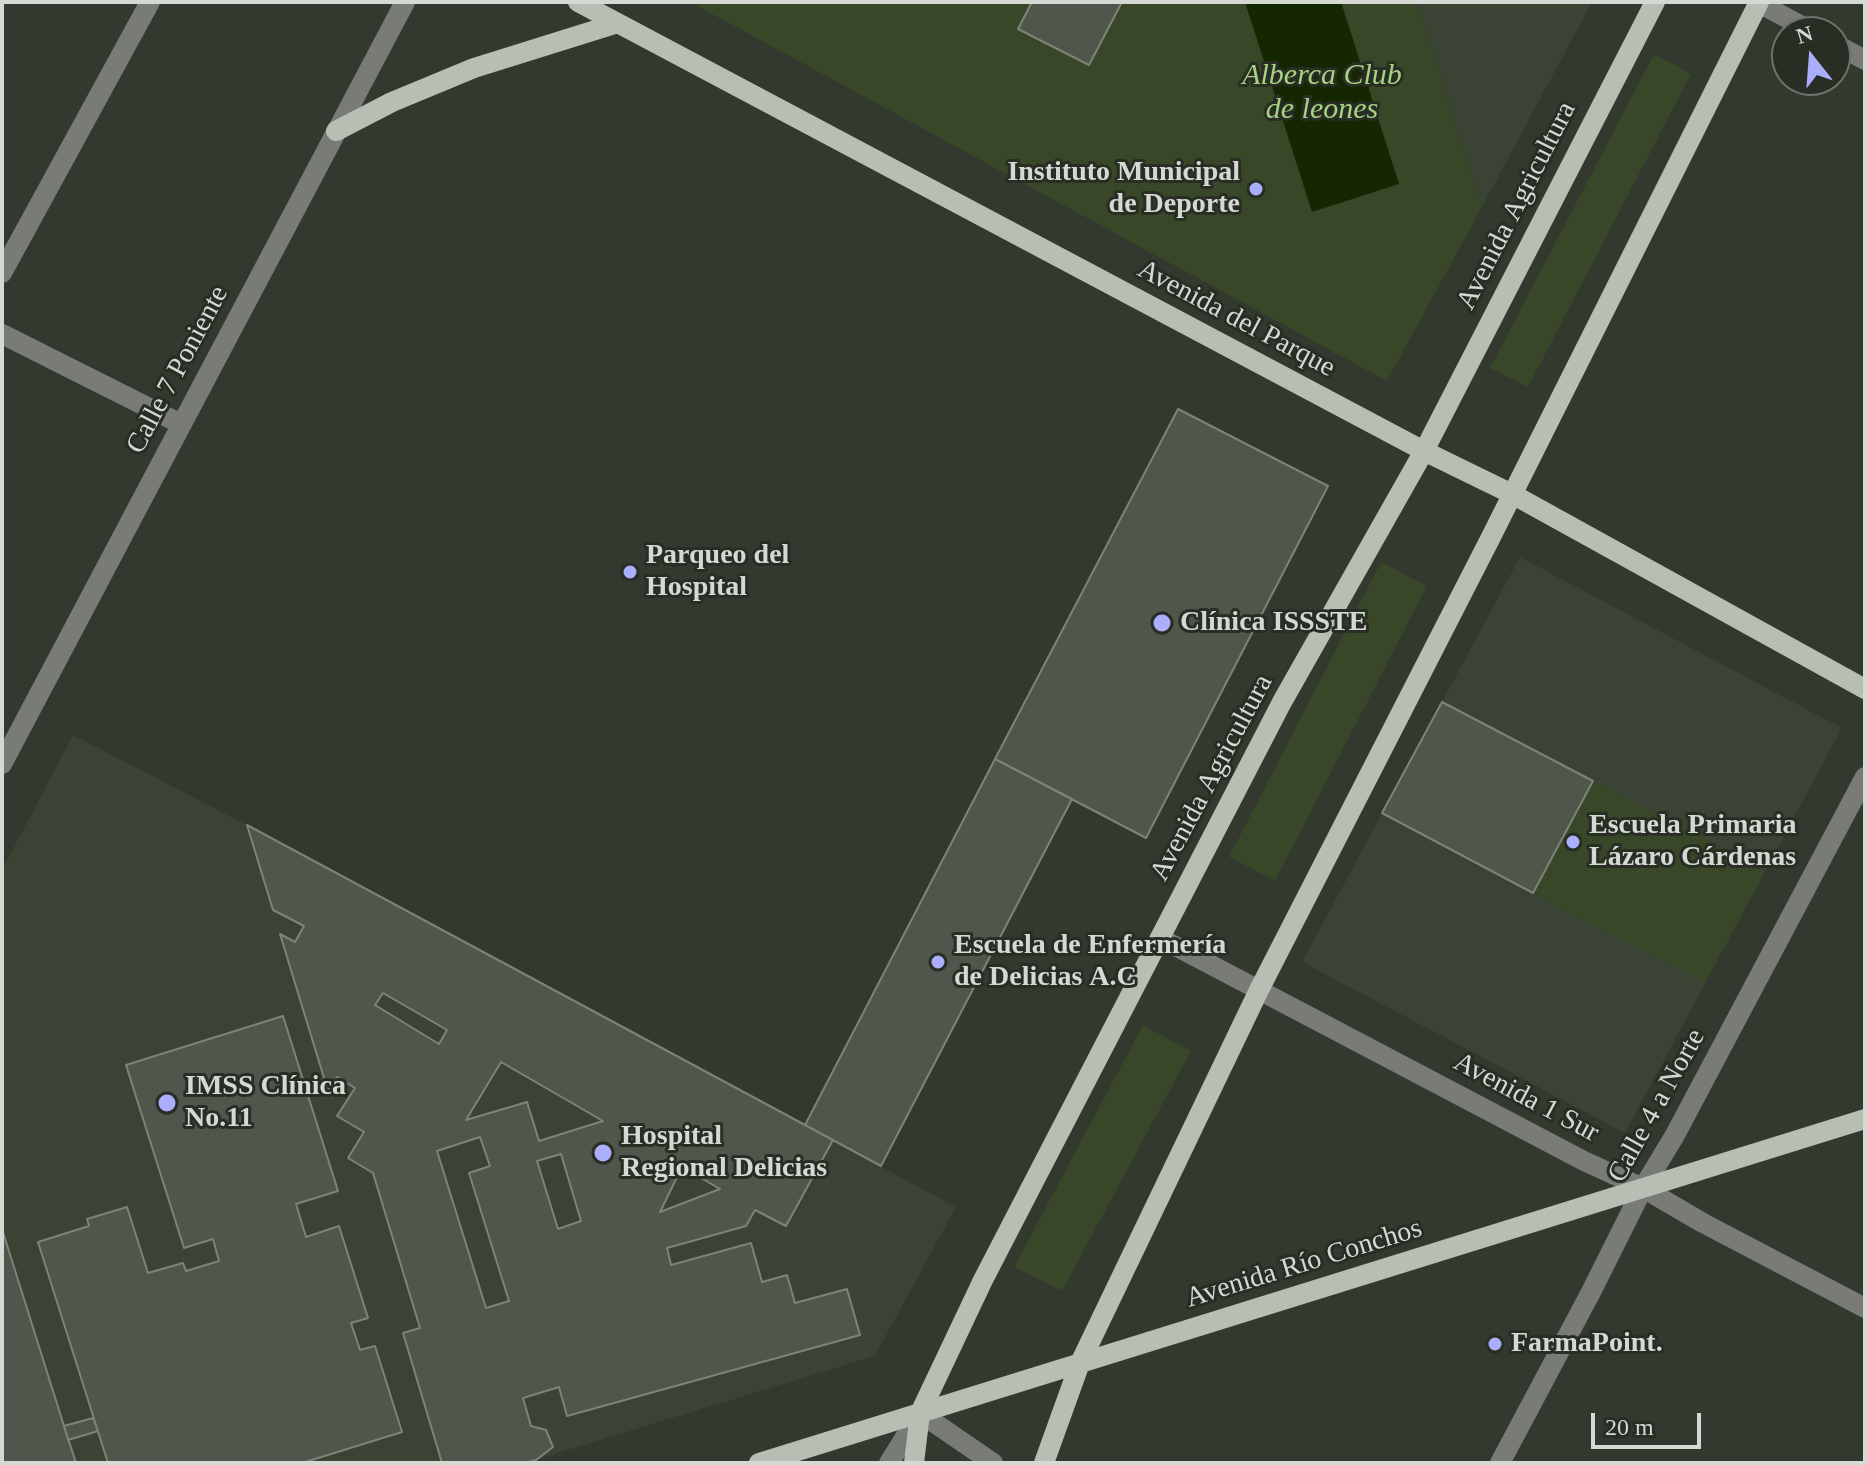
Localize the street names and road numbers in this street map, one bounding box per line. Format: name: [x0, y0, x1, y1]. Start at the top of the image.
street label: Avenida Agricultura: [1450, 96, 1584, 316]
street label: Avenida del Parque: [1132, 253, 1340, 385]
street label: Calle 7 Poniente: [120, 280, 236, 460]
street label: Avenida Agricultura: [1143, 669, 1281, 887]
street label: Calle 4 a Norte: [1601, 1023, 1713, 1189]
street label: Avenida 1 Sur: [1448, 1046, 1604, 1150]
street label: Avenida Río Conchos: [1182, 1212, 1426, 1316]

